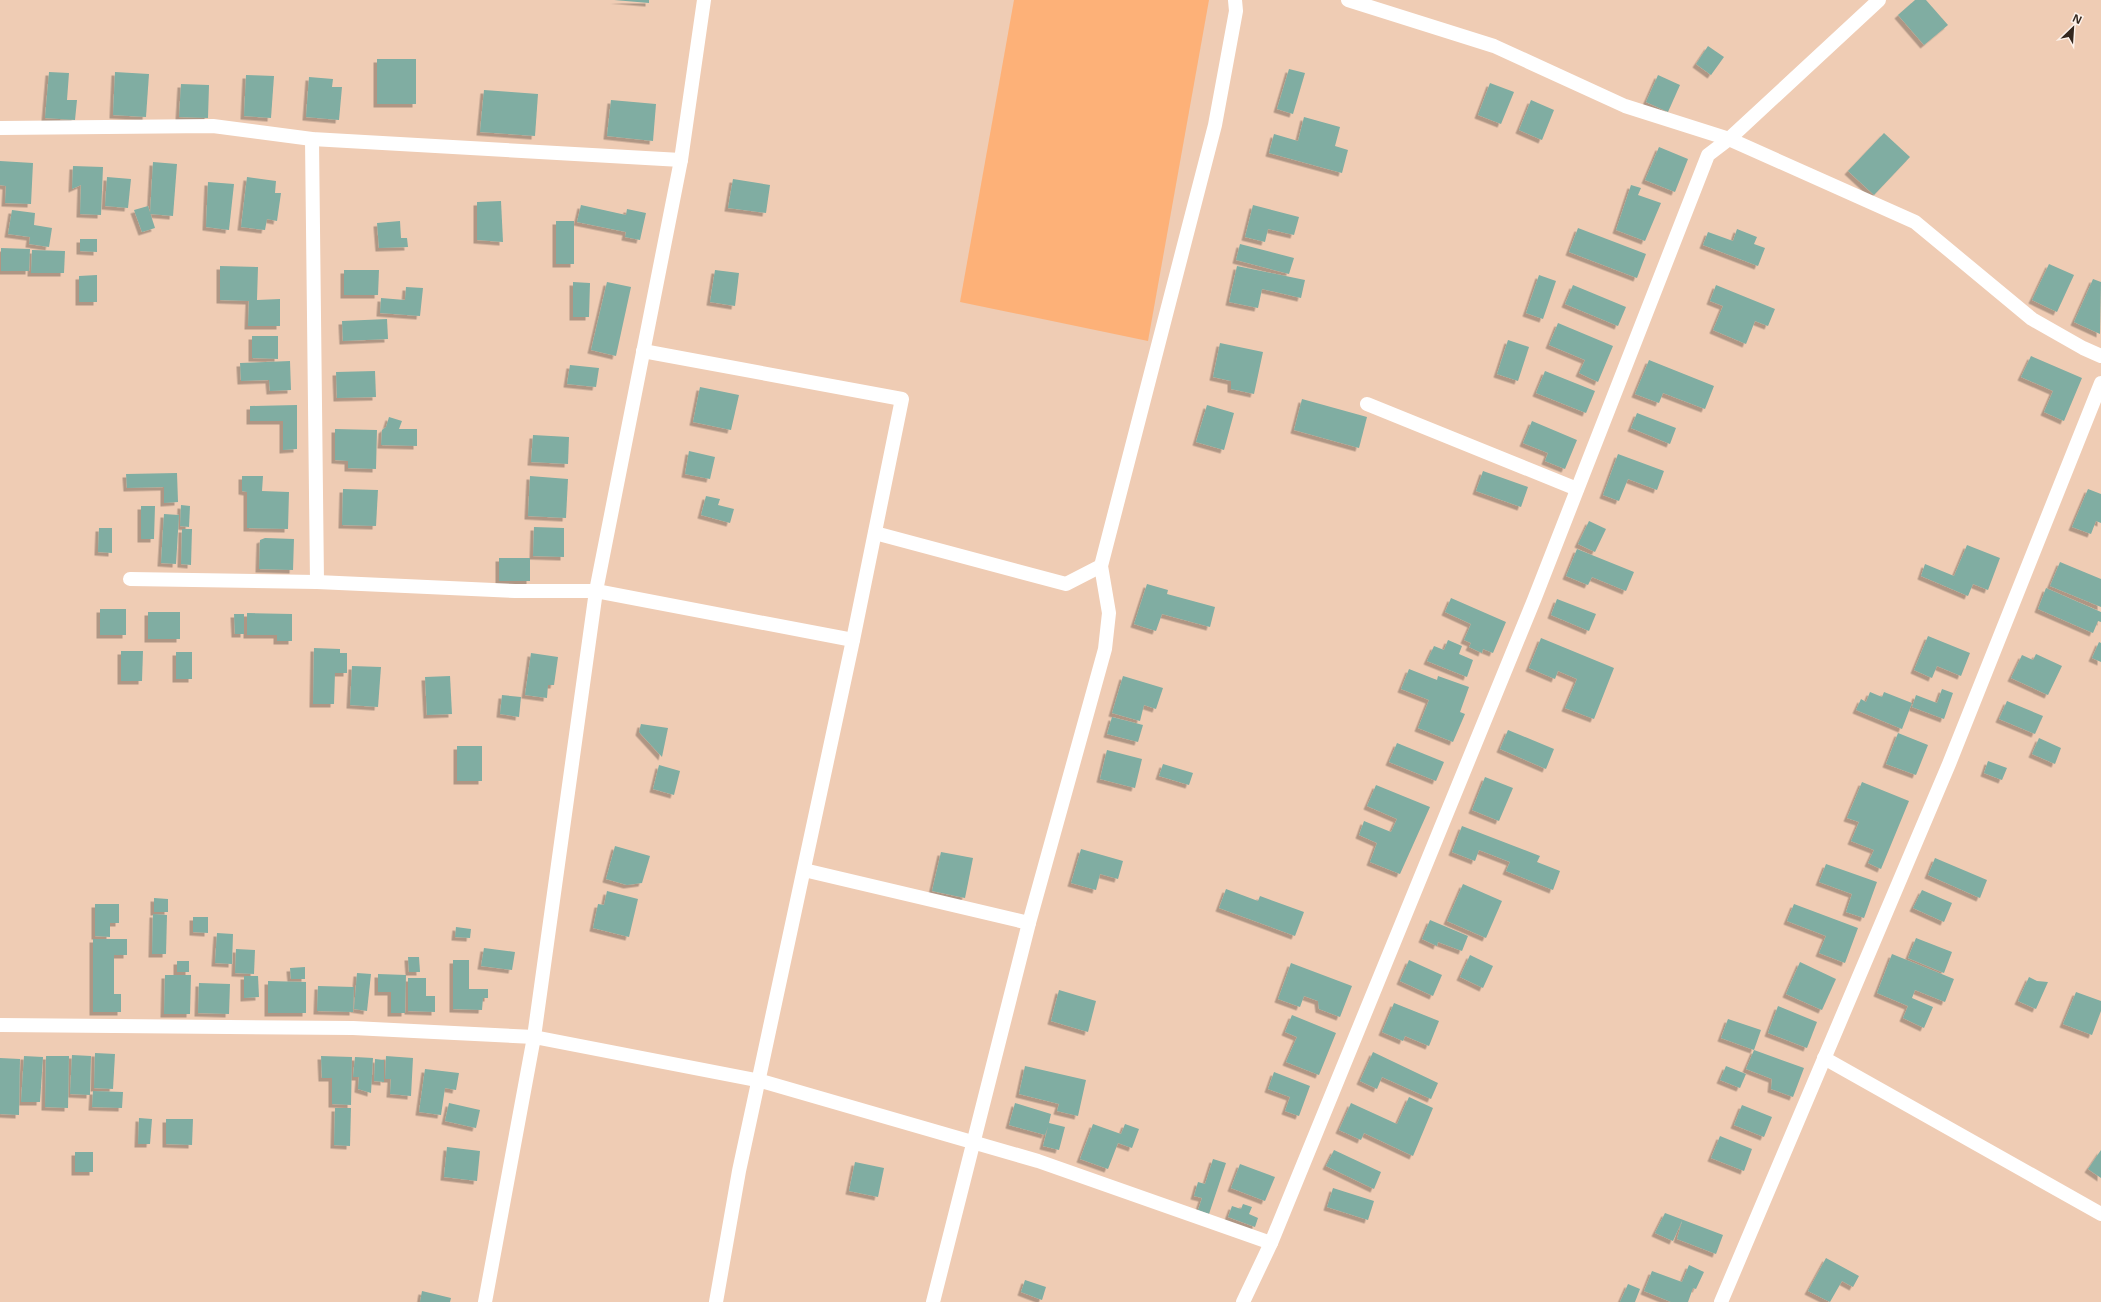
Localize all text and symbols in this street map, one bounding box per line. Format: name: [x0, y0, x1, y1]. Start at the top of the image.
north arrow: [2053, 8, 2093, 48]
text: N: [2070, 10, 2085, 27]

